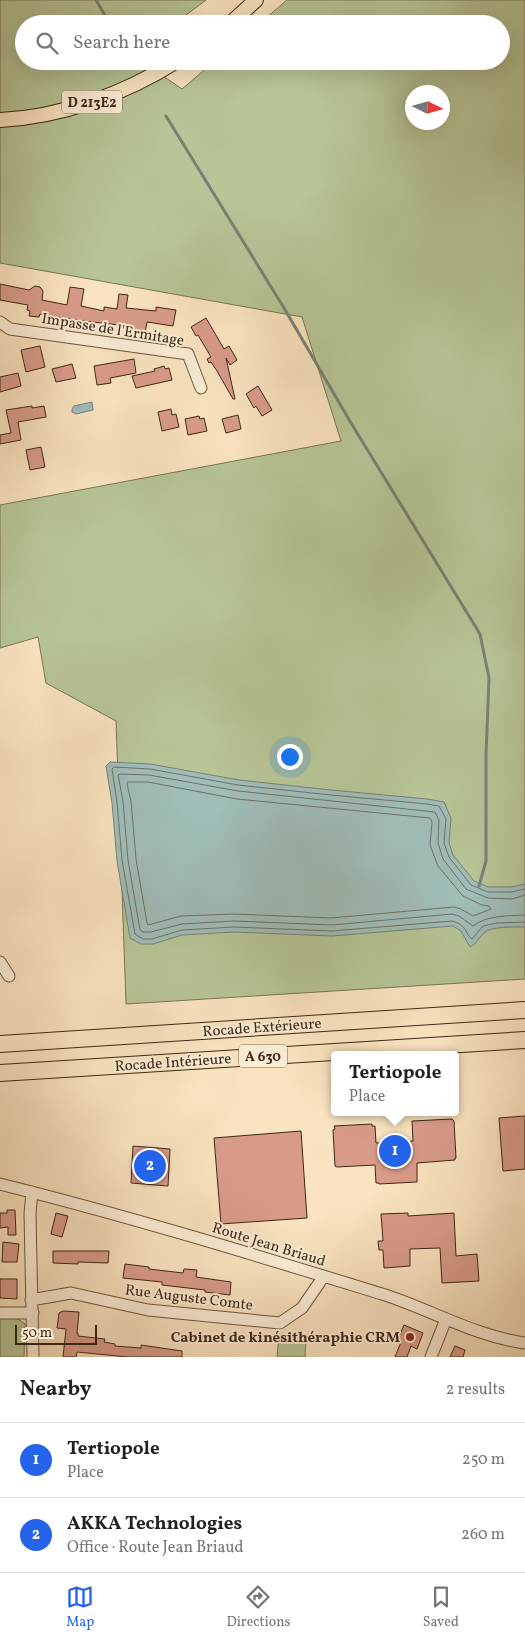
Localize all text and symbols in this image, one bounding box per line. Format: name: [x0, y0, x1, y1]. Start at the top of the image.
search box: [15, 15, 510, 70]
icon: search: [33, 29, 61, 57]
text: Search here: [73, 30, 170, 56]
north arrow: [405, 85, 450, 130]
road number: D 213E2: [62, 90, 122, 114]
street label: Impasse de l'Ermitage: [40, 309, 186, 352]
your location: [277, 744, 303, 770]
street label: Rocade Extérieure: [202, 1014, 322, 1043]
road number: A 630: [239, 1044, 287, 1068]
street label: Rocade Intérieure: [114, 1049, 232, 1078]
popup: [331, 1051, 459, 1116]
text: Tertiopole: [349, 1060, 441, 1086]
text: Place: [349, 1086, 385, 1108]
pin: 1: [379, 1132, 411, 1170]
pin: 2: [134, 1147, 166, 1185]
street label: Route Jean Briaud: [209, 1218, 328, 1273]
street label: Rue Auguste Comte: [124, 1280, 254, 1317]
scale bar: [15, 1322, 98, 1345]
text: 50 m: [22, 1324, 52, 1343]
place label: Cabinet de kinésithéraphie CRM: [171, 1328, 401, 1349]
marker: Cabinet de kinésithéraphie CRM: [404, 1331, 416, 1343]
text: Nearby: [20, 1375, 91, 1404]
text: 2 results: [446, 1379, 505, 1401]
text: Tertiopole: [67, 1436, 160, 1462]
text: 1: [33, 1449, 39, 1471]
text: 250 m: [462, 1449, 505, 1471]
text: Place: [67, 1462, 104, 1484]
text: AKKA Technologies: [67, 1511, 242, 1537]
text: 2: [32, 1524, 40, 1546]
text: 260 m: [461, 1524, 505, 1546]
text: Office · Route Jean Briaud: [67, 1537, 244, 1559]
tab: Map: [66, 1583, 94, 1632]
tab: Directions: [226, 1583, 291, 1632]
tab: Saved: [423, 1583, 459, 1632]

